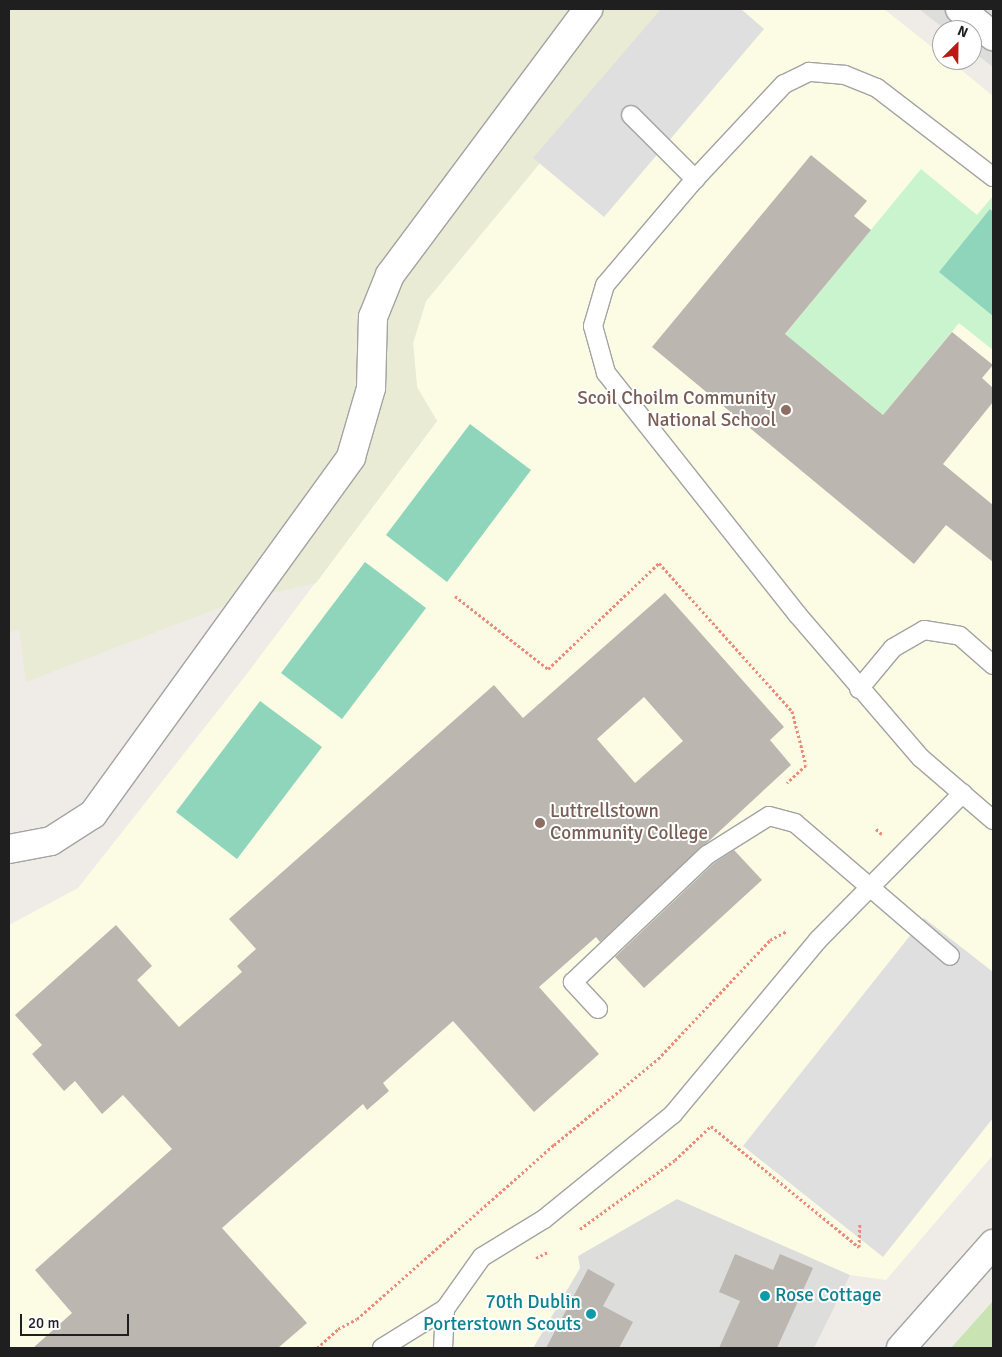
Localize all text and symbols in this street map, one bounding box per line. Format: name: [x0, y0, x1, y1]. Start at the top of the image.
north arrow: [932, 20, 982, 70]
text: N: [955, 22, 970, 41]
place label: Scoil Choilm Community National School: [577, 388, 776, 432]
marker: Scoil Choilm Community National School: [780, 404, 792, 416]
place label: Luttrellstown Community College: [550, 801, 708, 845]
marker: Luttrellstown Community College: [534, 817, 546, 829]
place label: Rose Cottage: [775, 1285, 881, 1307]
marker: Rose Cottage: [759, 1290, 771, 1302]
place label: 70th Dublin Porterstown Scouts: [423, 1292, 581, 1336]
scale bar: [22, 1304, 131, 1336]
marker: 70th Dublin Porterstown Scouts: [585, 1308, 597, 1320]
text: 20 m: [28, 1314, 59, 1332]

